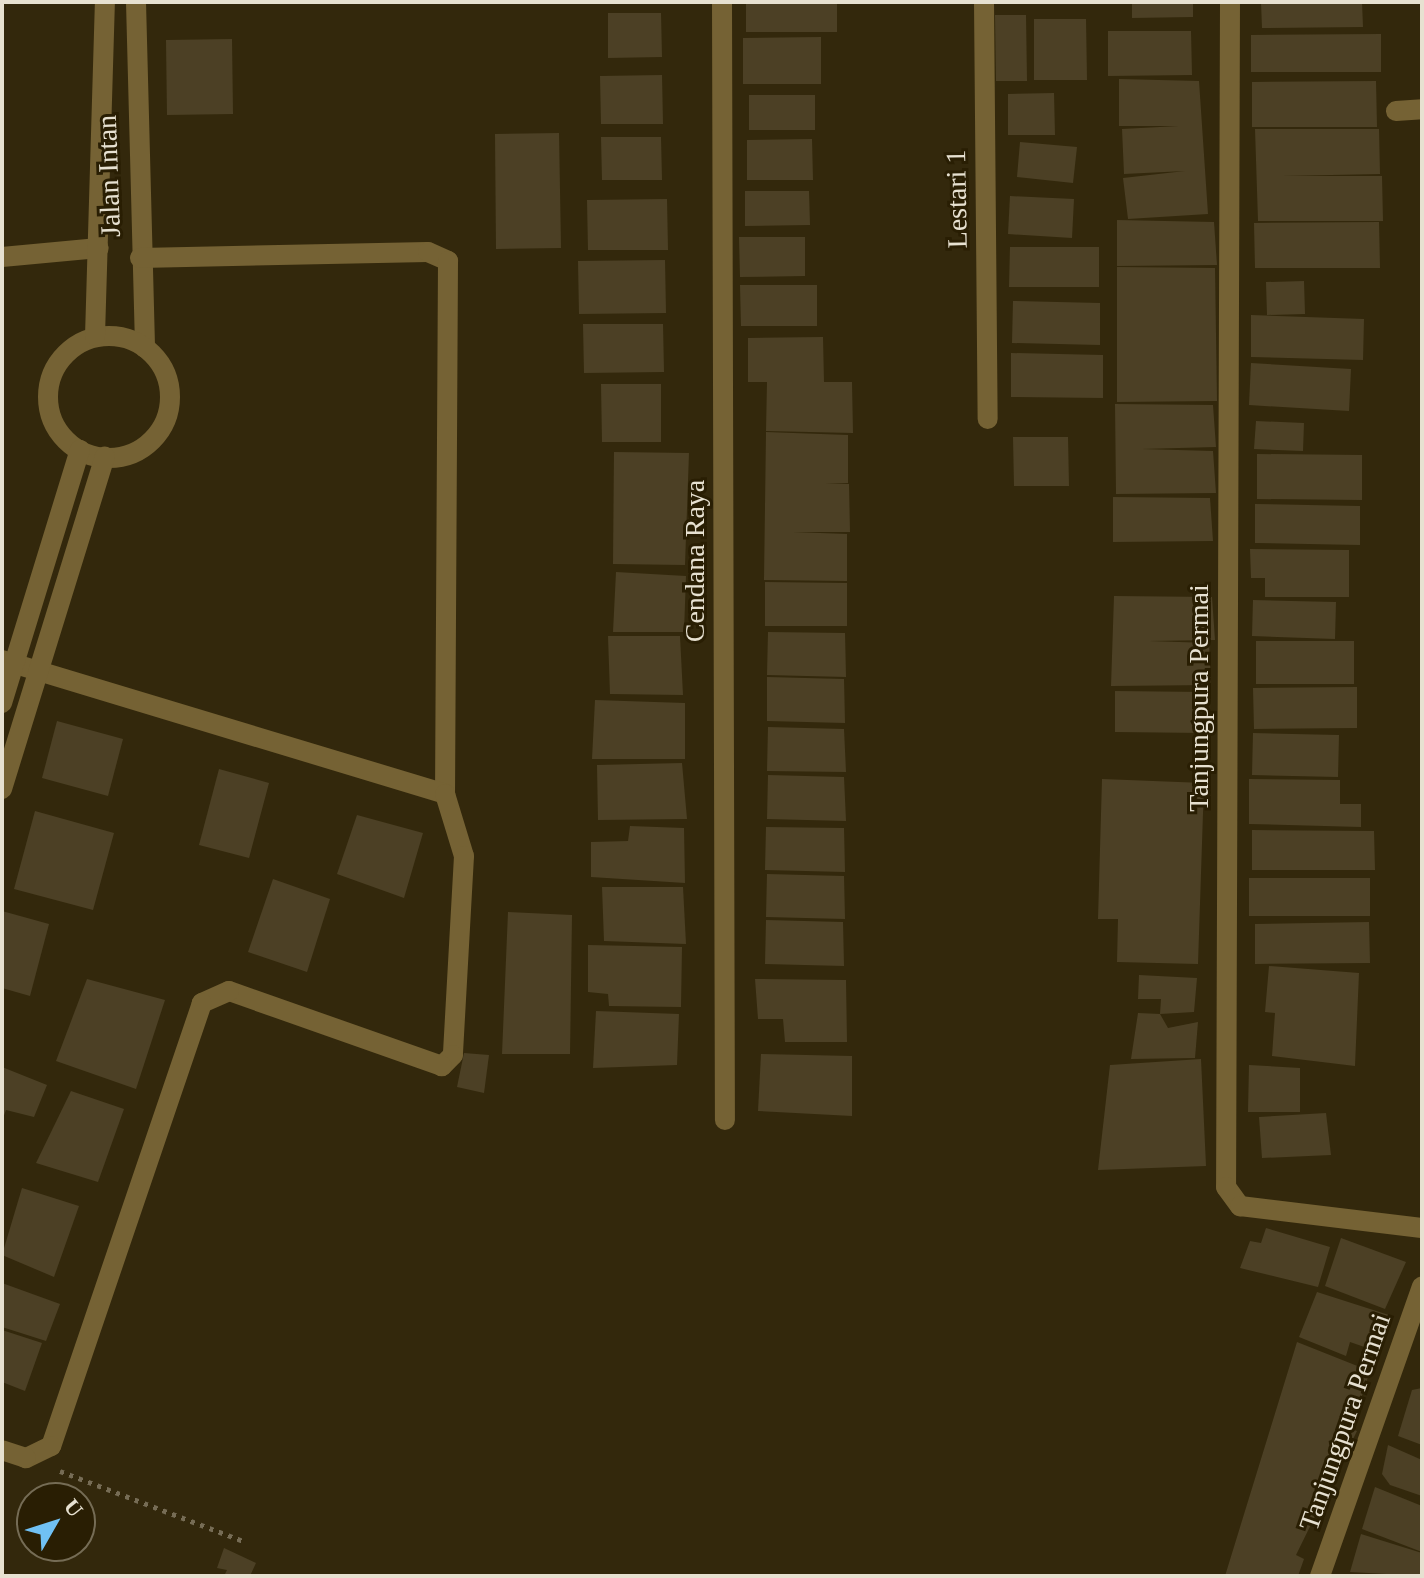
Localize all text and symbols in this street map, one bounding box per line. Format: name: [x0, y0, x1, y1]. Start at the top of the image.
street label: Jalan Intan: [90, 114, 128, 238]
street label: Lestari 1: [939, 149, 975, 249]
street label: Cendana Raya: [678, 480, 712, 642]
street label: Tanjungpura Permai: [1182, 584, 1216, 812]
street label: Tanjungpura Permai: [1292, 1309, 1398, 1535]
north arrow: [16, 1482, 96, 1562]
text: U: [59, 1494, 88, 1522]

